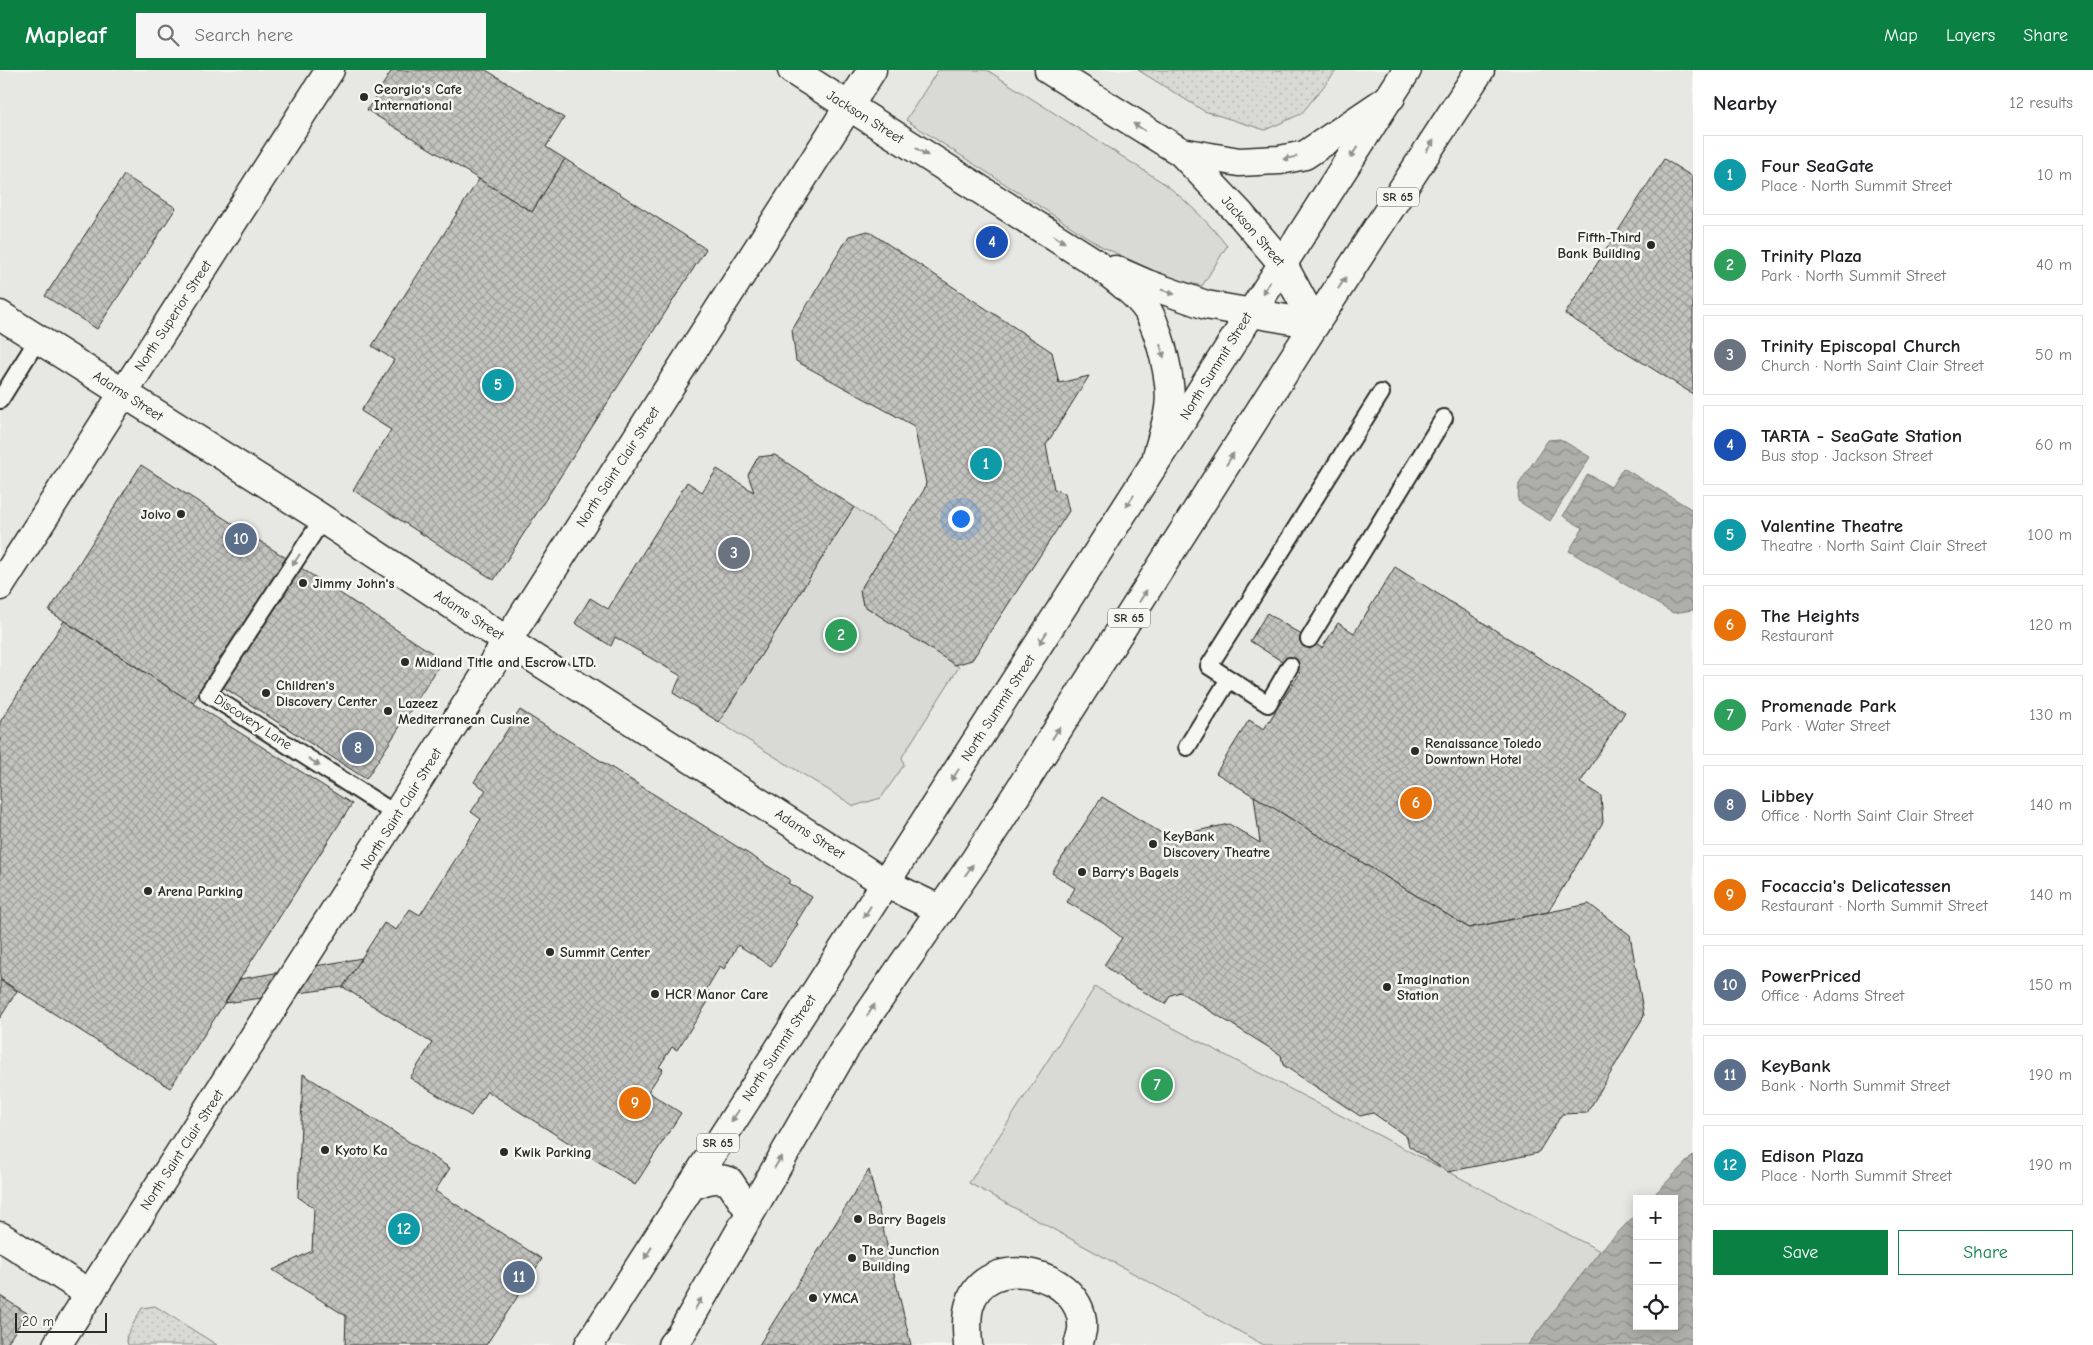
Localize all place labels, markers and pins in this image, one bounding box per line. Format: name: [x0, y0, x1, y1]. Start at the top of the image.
place label: Georgio's Cafe International: [374, 81, 462, 114]
marker: Georgio's Cafe International: [358, 91, 370, 103]
pin: 4: [976, 223, 1008, 261]
place label: Fifth-Third Bank Building: [1557, 229, 1641, 262]
marker: Fifth-Third Bank Building: [1645, 239, 1657, 251]
pin: 5: [482, 366, 514, 404]
pin: 1: [970, 445, 1002, 483]
place label: Joivo: [141, 506, 171, 523]
marker: Joivo: [175, 508, 187, 520]
pin: 10: [225, 520, 257, 558]
pin: 3: [718, 534, 750, 572]
place label: Jimmy John's: [313, 575, 394, 592]
marker: Jimmy John's: [297, 577, 309, 589]
pin: 2: [825, 616, 857, 654]
place label: Midland Title and Escrow LTD.: [415, 654, 596, 671]
marker: Midland Title and Escrow LTD.: [399, 656, 411, 668]
place label: Children's Discovery Center: [276, 677, 377, 710]
marker: Children's Discovery Center: [260, 687, 272, 699]
place label: Lazeez Mediterranean Cusine: [398, 695, 530, 728]
marker: Lazeez Mediterranean Cusine: [382, 705, 394, 717]
pin: 8: [342, 729, 374, 767]
place label: Renaissance Toledo Downtown Hotel: [1425, 735, 1541, 768]
marker: Renaissance Toledo Downtown Hotel: [1409, 745, 1421, 757]
pin: 6: [1400, 784, 1432, 822]
place label: KeyBank Discovery Theatre: [1163, 828, 1270, 861]
marker: KeyBank Discovery Theatre: [1147, 838, 1159, 850]
place label: Barry's Bagels: [1092, 864, 1179, 881]
marker: Barry's Bagels: [1076, 866, 1088, 878]
place label: Arena Parking: [158, 883, 244, 900]
marker: Arena Parking: [142, 885, 154, 897]
place label: Summit Center: [560, 944, 650, 961]
marker: Summit Center: [544, 946, 556, 958]
place label: Imagination Station: [1397, 971, 1470, 1004]
marker: Imagination Station: [1381, 981, 1393, 993]
place label: HCR Manor Care: [665, 986, 768, 1003]
marker: HCR Manor Care: [649, 988, 661, 1000]
pin: 7: [1141, 1066, 1173, 1104]
pin: 9: [619, 1084, 651, 1122]
place label: Kyoto Ka: [335, 1142, 388, 1159]
marker: Kyoto Ka: [319, 1144, 331, 1156]
place label: Kwik Parking: [514, 1144, 592, 1161]
marker: Kwik Parking: [498, 1146, 510, 1158]
pin: 12: [388, 1210, 420, 1248]
place label: Barry Bagels: [868, 1211, 946, 1228]
marker: Barry Bagels: [852, 1213, 864, 1225]
place label: The Junction Building: [862, 1242, 939, 1275]
marker: The Junction Building: [846, 1252, 858, 1264]
pin: 11: [503, 1258, 535, 1296]
place label: YMCA: [823, 1290, 859, 1307]
marker: YMCA: [807, 1292, 819, 1304]

